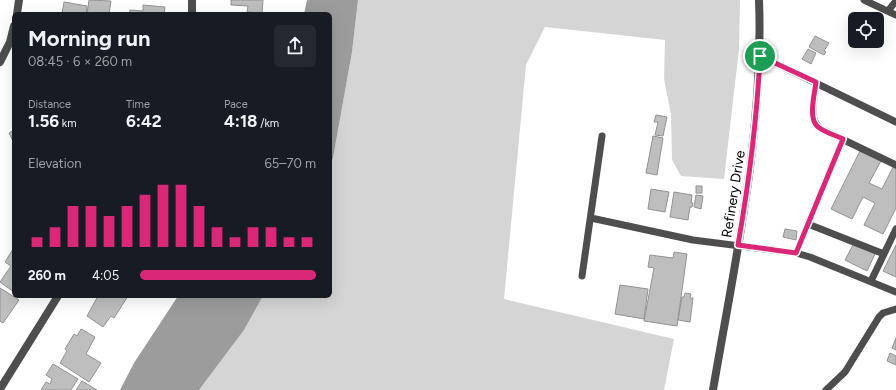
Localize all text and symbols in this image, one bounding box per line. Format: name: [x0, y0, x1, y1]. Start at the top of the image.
map controls: [848, 12, 884, 48]
button: locate: [848, 12, 884, 48]
text: Morning run: [28, 25, 151, 52]
button: share: [274, 25, 316, 67]
pin: [743, 39, 777, 73]
icon: arrive: [749, 45, 771, 67]
text: 08:45 · 6 × 260 m: [28, 54, 132, 69]
text: Distance: [28, 98, 71, 111]
text: Time: [126, 98, 150, 111]
text: Pace: [224, 98, 248, 111]
text: 1.56: [28, 111, 59, 131]
text: 6:42: [126, 111, 162, 131]
text: 4:18: [224, 111, 257, 131]
text: km: [59, 117, 77, 130]
text: /km: [257, 117, 279, 130]
street label: Refinery Drive: [718, 149, 749, 239]
text: Elevation: [28, 156, 81, 171]
text: 65–70 m: [264, 156, 316, 171]
text: 260 m: [28, 268, 66, 283]
text: 4:05: [92, 268, 119, 283]

